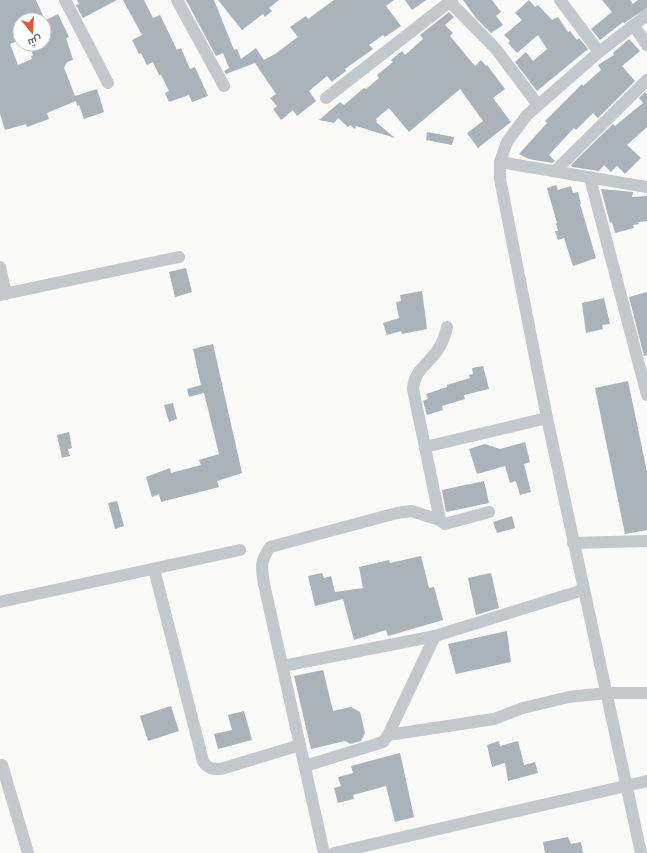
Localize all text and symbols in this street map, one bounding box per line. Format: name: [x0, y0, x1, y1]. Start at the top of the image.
north arrow: [12, 12, 52, 52]
text: ش: [26, 33, 44, 50]

